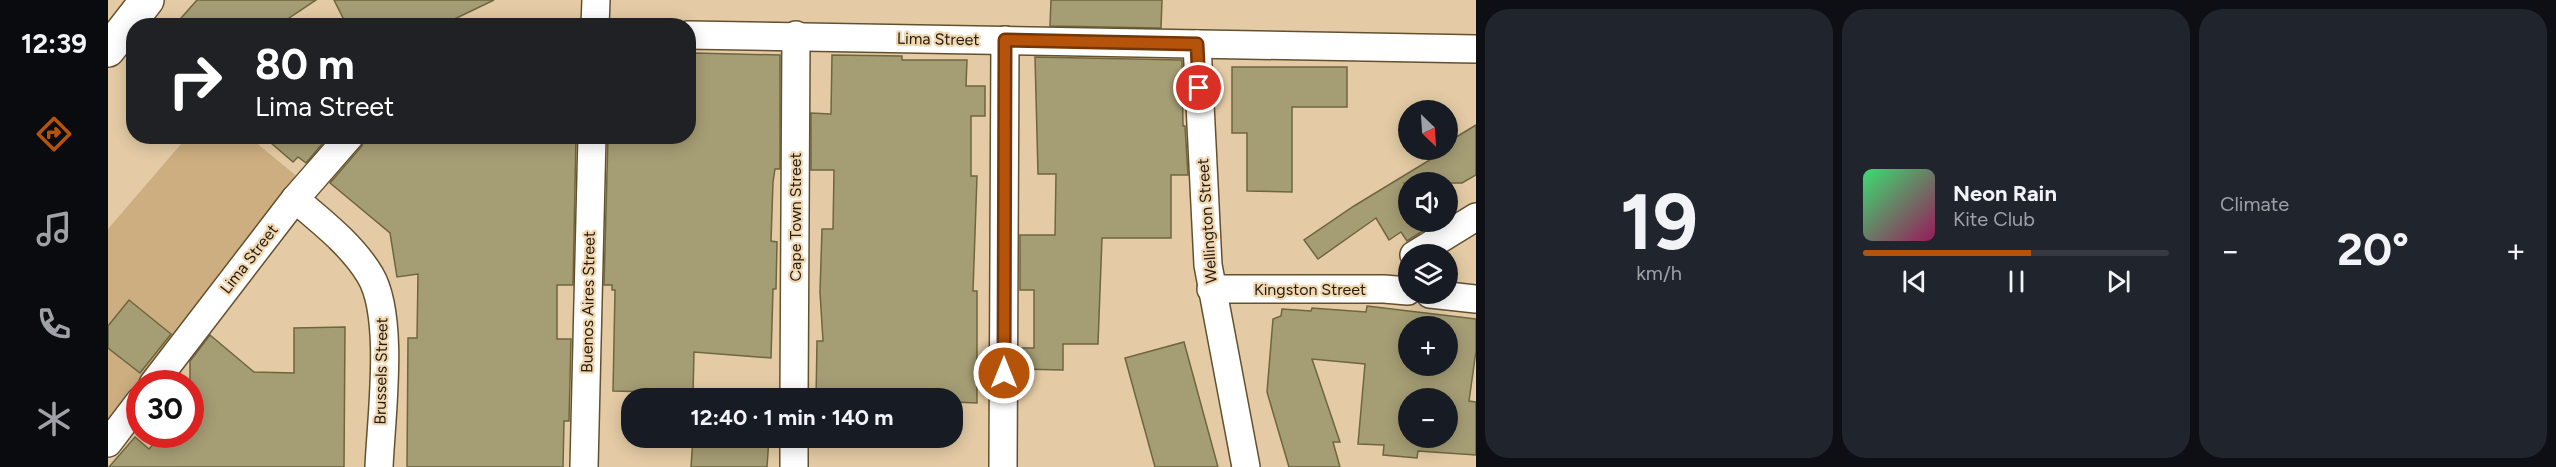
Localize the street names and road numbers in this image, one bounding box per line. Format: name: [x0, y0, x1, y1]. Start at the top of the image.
street label: Lima Street: [897, 29, 979, 49]
street label: Cape Town Street: [786, 153, 805, 281]
street label: Wellington Street: [1193, 158, 1221, 284]
street label: Lima Street: [216, 221, 282, 297]
street label: Buenos Aires Street: [577, 231, 599, 373]
street label: Kingston Street: [1254, 280, 1366, 299]
street label: Brussels Street: [371, 317, 391, 425]

